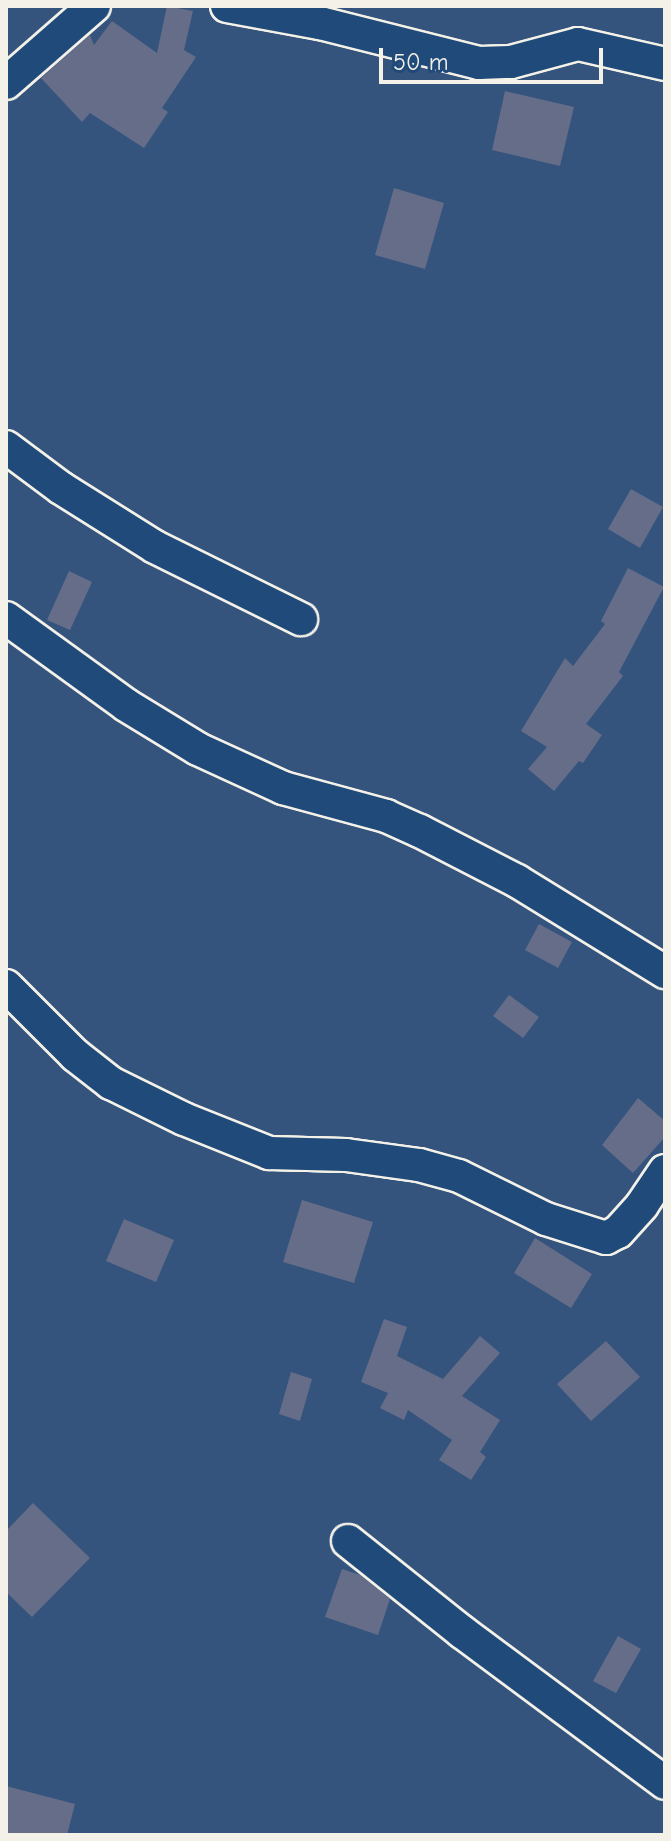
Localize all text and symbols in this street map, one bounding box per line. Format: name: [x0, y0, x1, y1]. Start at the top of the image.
scale bar: [383, 32, 607, 82]
text: 50 m: [393, 48, 449, 76]

